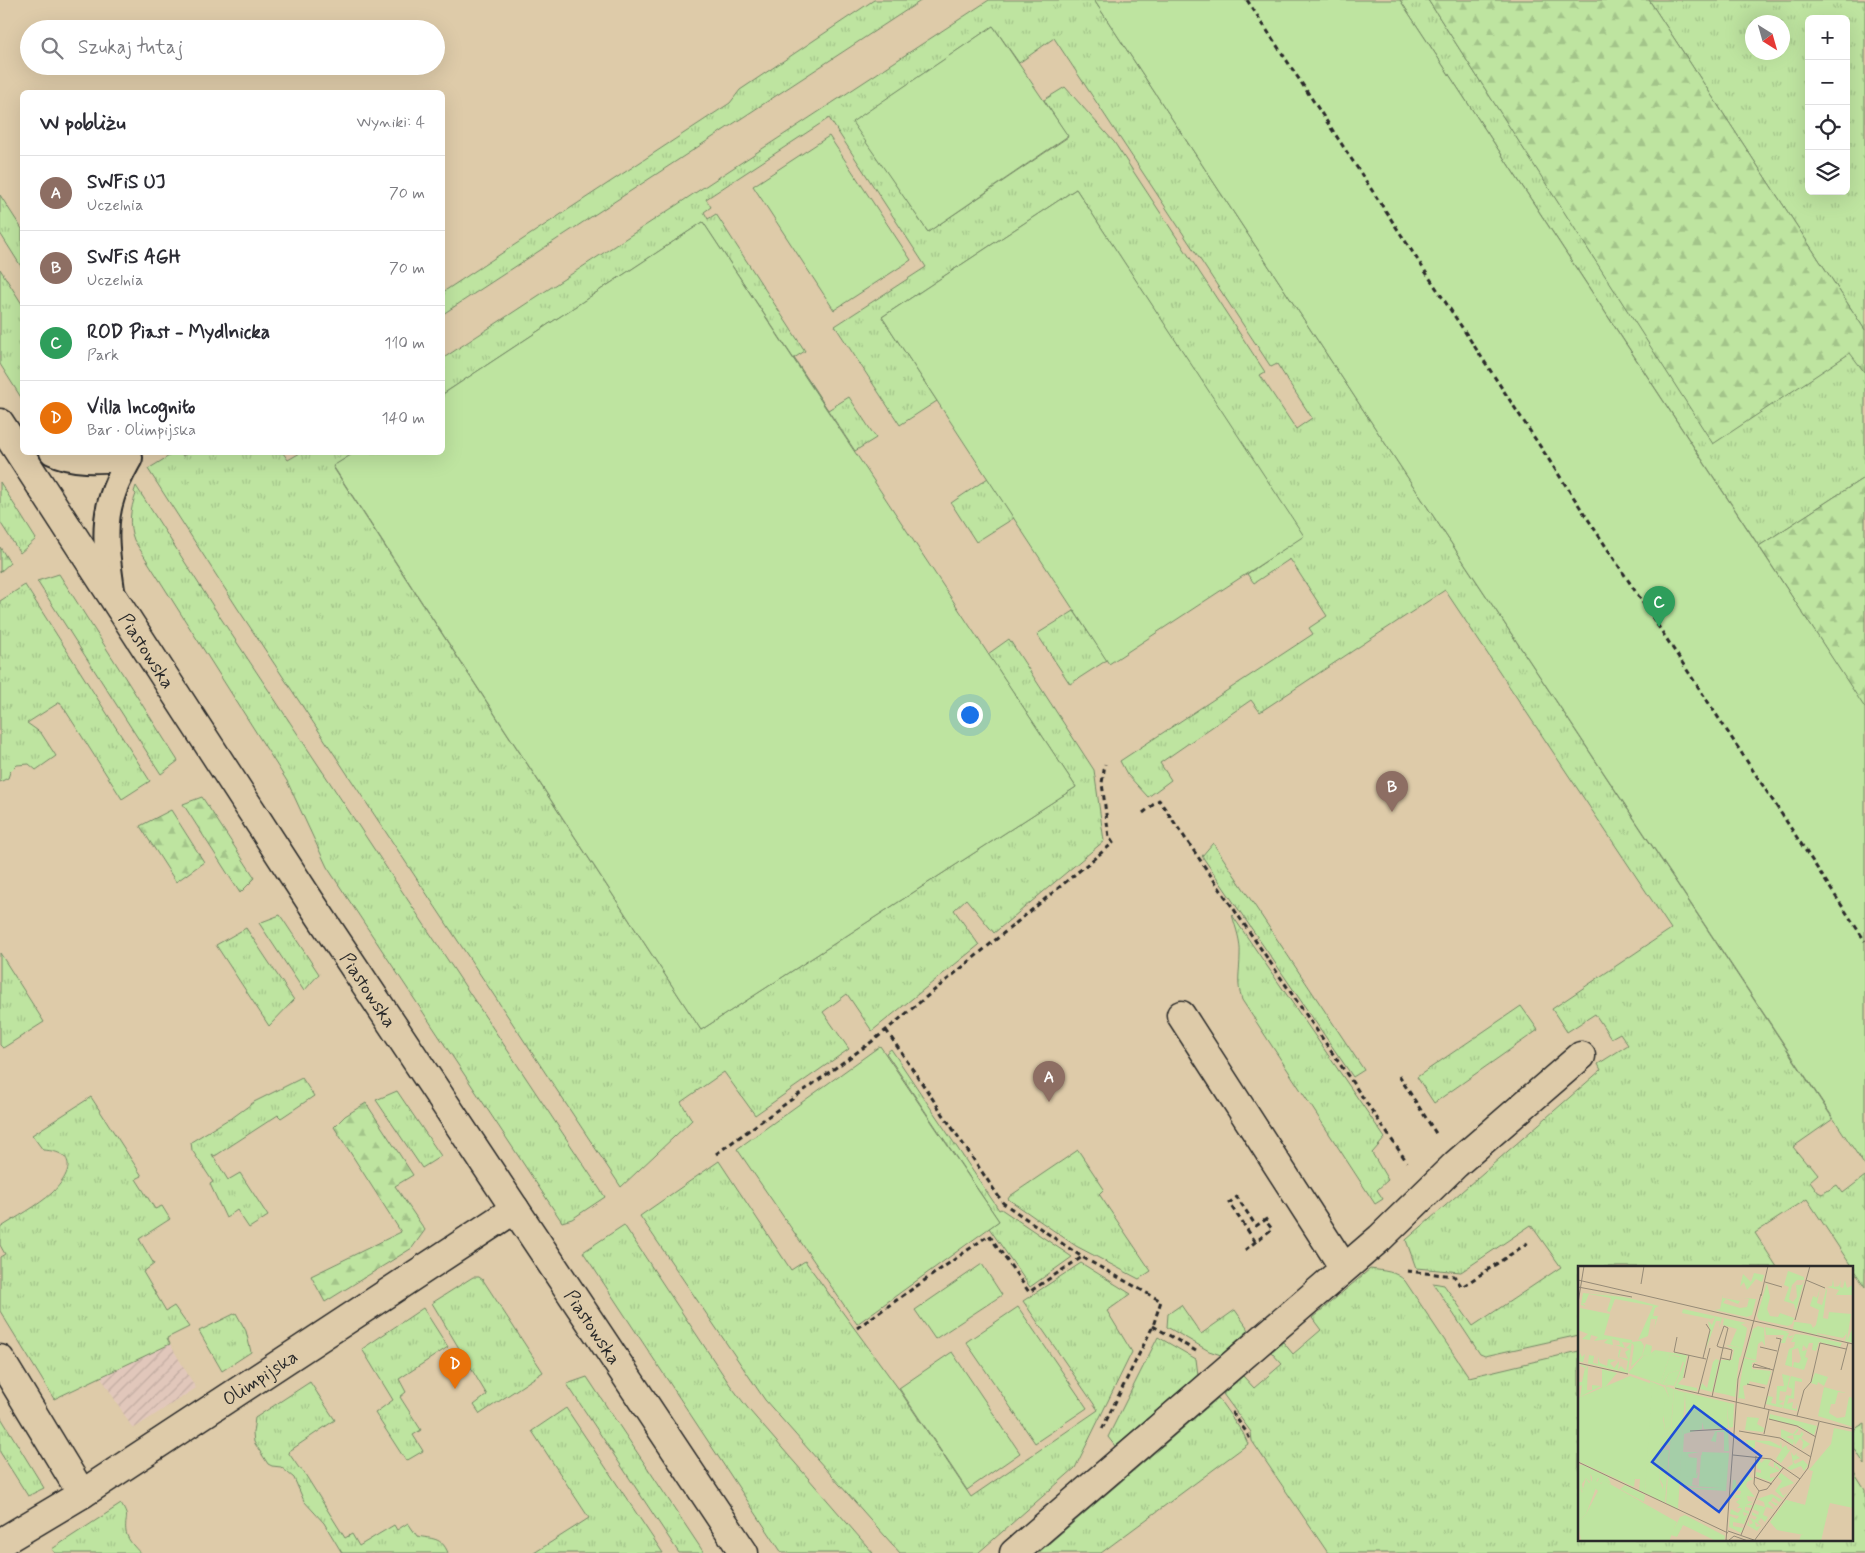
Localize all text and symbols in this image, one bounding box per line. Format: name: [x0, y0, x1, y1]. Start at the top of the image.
north arrow: [1745, 15, 1790, 60]
map controls: [1805, 15, 1850, 195]
button: +: [1805, 15, 1850, 60]
search box: [20, 20, 445, 75]
icon: search: [38, 34, 66, 62]
text: Szukaj tutaj: [78, 35, 183, 60]
button: −: [1805, 60, 1850, 105]
button: locate: [1805, 105, 1850, 150]
text: W pobliżu: [40, 109, 126, 137]
text: Wyniki: 4: [356, 112, 425, 133]
button: layers: [1805, 150, 1850, 195]
text: SWFiS UJ: [87, 170, 165, 195]
text: A: [51, 183, 61, 204]
text: 70 m: [389, 183, 425, 204]
text: Uczelnia: [87, 195, 144, 216]
text: SWFiS AGH: [87, 245, 181, 270]
text: B: [51, 258, 61, 279]
text: 70 m: [389, 258, 425, 279]
text: Uczelnia: [87, 270, 144, 291]
text: ROD Piast - Mydlnicka: [87, 320, 270, 345]
text: C: [50, 333, 62, 354]
text: 110 m: [384, 333, 425, 354]
text: Park: [87, 345, 119, 366]
text: Villa Incognito: [87, 395, 195, 420]
text: D: [50, 408, 62, 429]
text: 140 m: [381, 408, 425, 429]
text: Bar · Olimpijska: [87, 420, 196, 441]
pin: C: [1643, 586, 1675, 627]
street label: Piastowska: [112, 609, 180, 694]
your location: [957, 702, 983, 728]
pin: B: [1376, 771, 1408, 812]
street label: Piastowska: [334, 948, 402, 1033]
pin: A: [1033, 1061, 1065, 1102]
inset map: [1578, 1266, 1852, 1540]
street label: Piastowska: [558, 1285, 626, 1370]
street label: Olimpijska: [218, 1345, 303, 1412]
pin: D: [439, 1348, 471, 1389]

